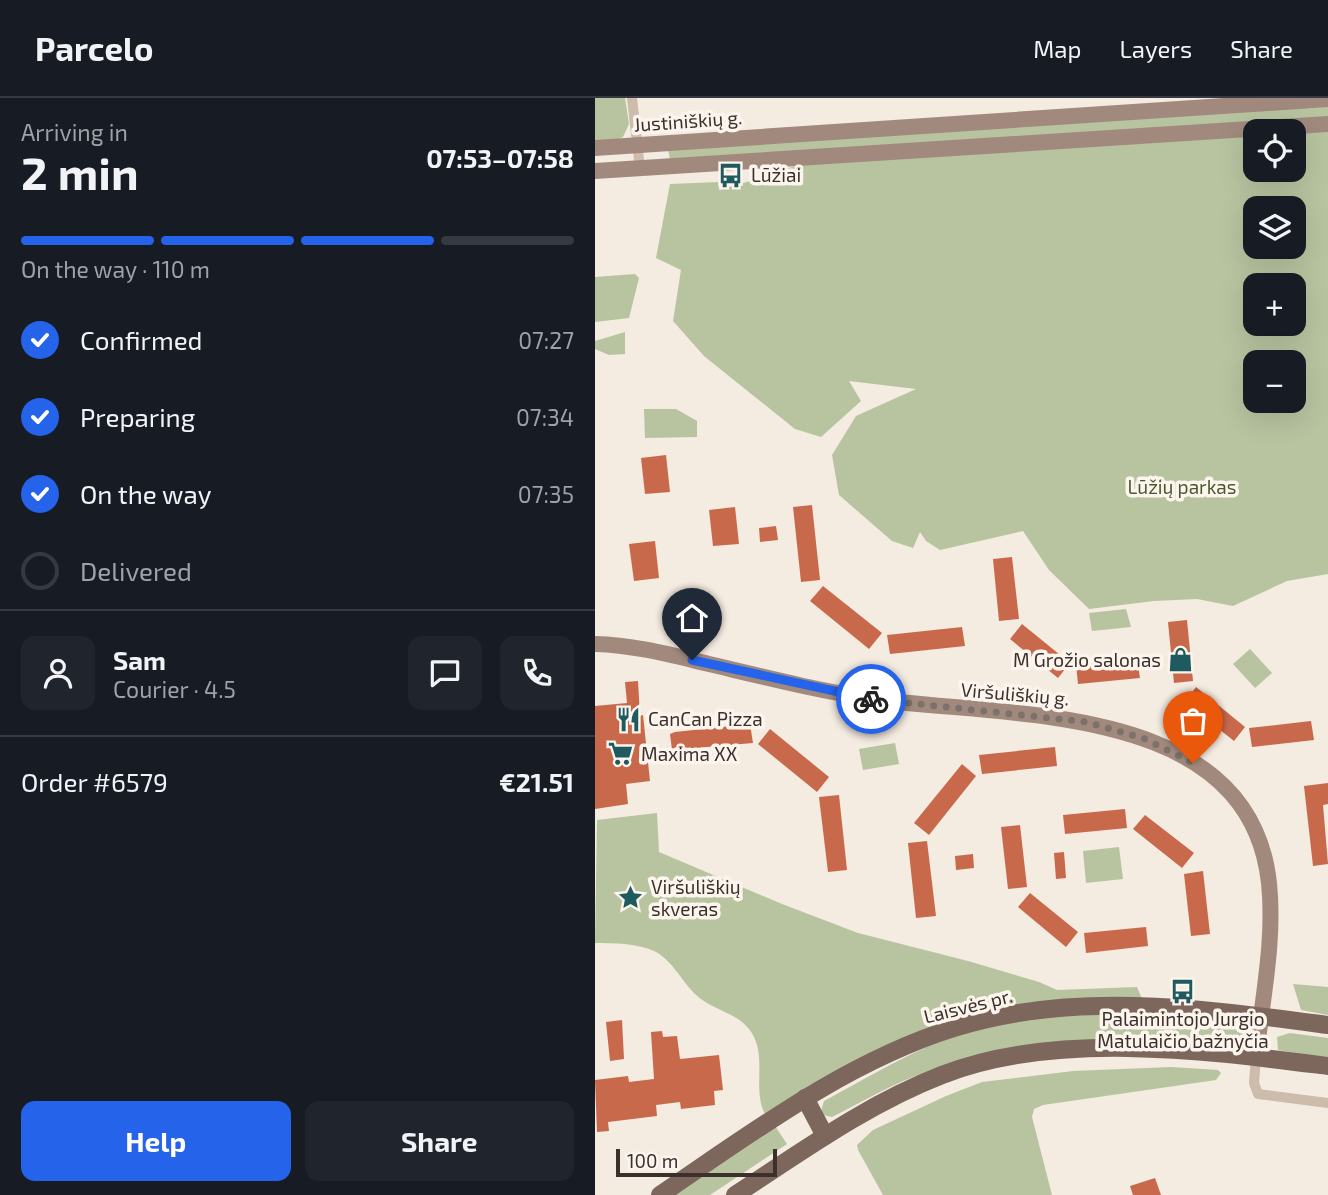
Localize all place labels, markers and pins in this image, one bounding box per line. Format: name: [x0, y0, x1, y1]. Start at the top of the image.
bus stop icon: Lūžiai: [717, 161, 745, 189]
place label: Lūžiai: [751, 163, 801, 186]
pin: [662, 588, 722, 660]
shop icon: M Grožio salonas: [1167, 646, 1195, 674]
place label: M Grožio salonas: [1013, 648, 1161, 671]
pin: [1163, 691, 1223, 763]
restaurant icon: CanCan Pizza: [614, 705, 642, 733]
place label: CanCan Pizza: [648, 707, 763, 730]
supermarket icon: Maxima XX: [607, 740, 635, 768]
place label: Maxima XX: [641, 742, 738, 765]
place label: Viršuliškių skveras: [651, 875, 741, 920]
place icon: Viršuliškių skveras: [617, 884, 645, 912]
bus stop icon: Palaimintojo Jurgio Matulaičio bažnyčia: [1169, 977, 1197, 1005]
place label: Palaimintojo Jurgio Matulaičio bažnyčia: [1097, 1007, 1269, 1052]

